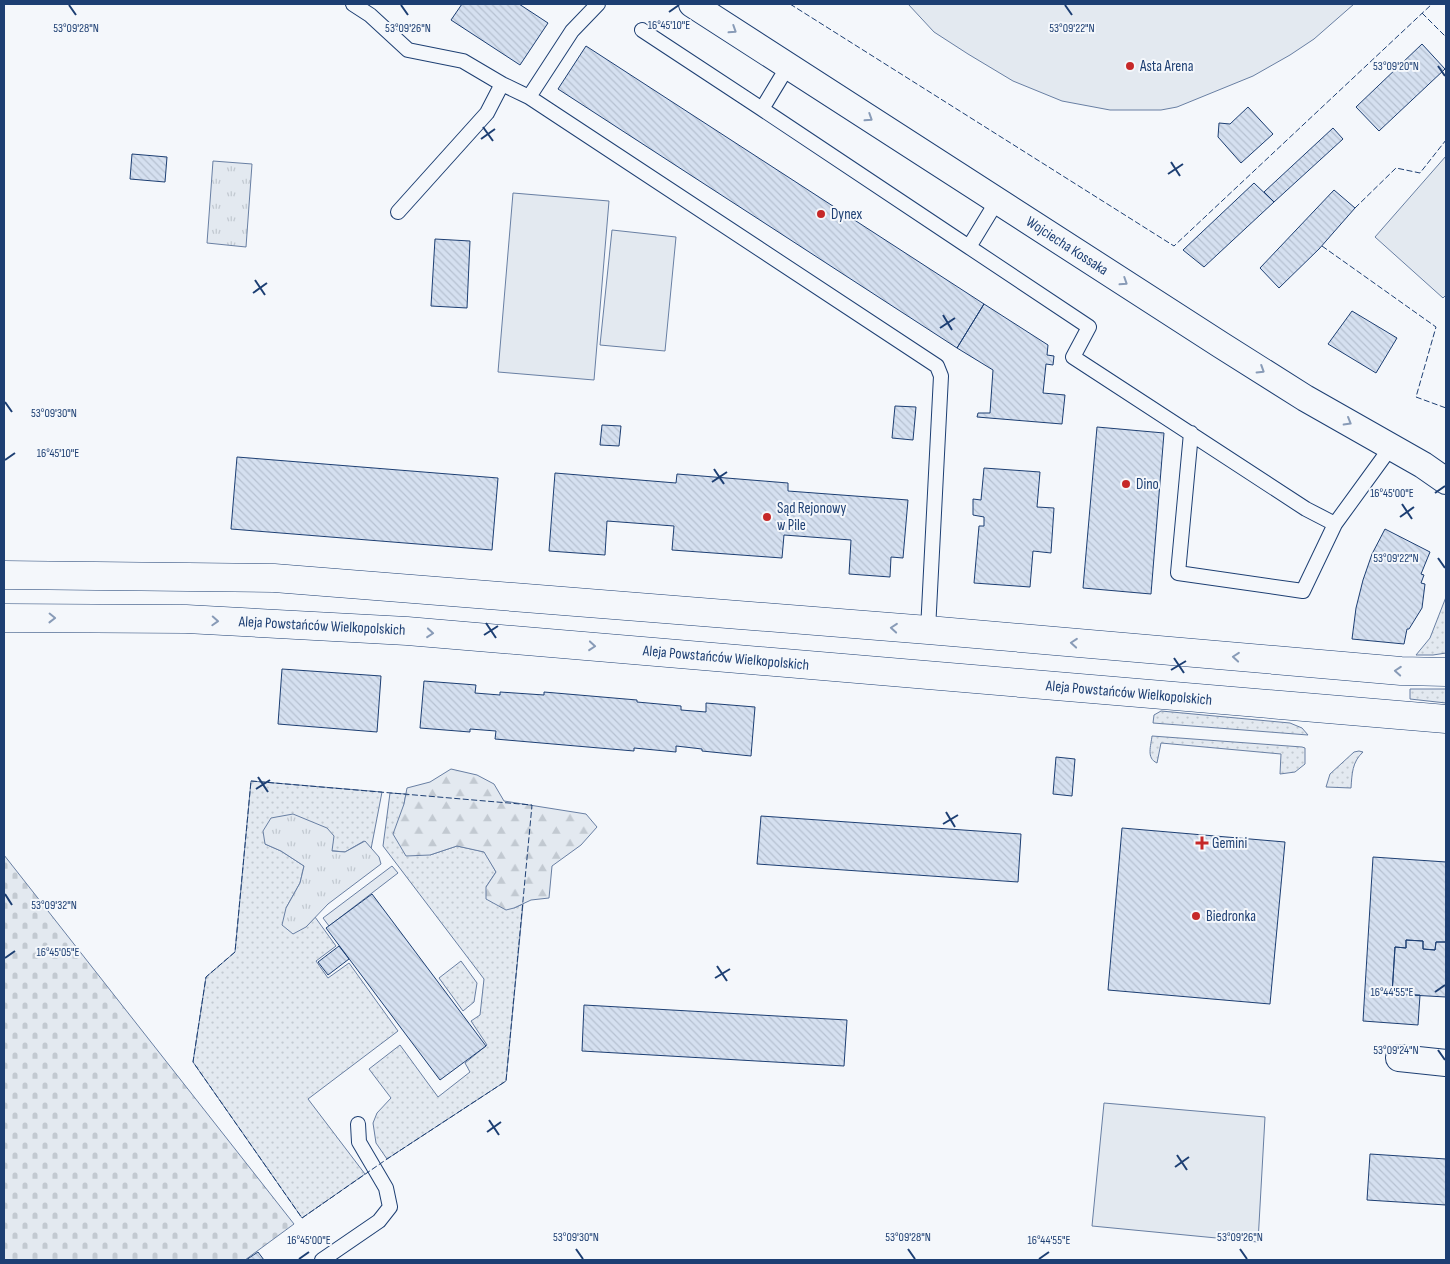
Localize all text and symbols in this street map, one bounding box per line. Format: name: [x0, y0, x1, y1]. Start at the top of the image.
text: 16°45'10"E: [648, 18, 690, 33]
text: 53°09'28"N: [53, 21, 99, 36]
text: 53°09'26"N: [385, 21, 431, 36]
text: 53°09'22"N: [1049, 21, 1095, 36]
one-way arrow: [727, 24, 736, 33]
place label: Asta Arena: [1139, 57, 1194, 76]
text: 53°09'20"N: [1373, 59, 1419, 74]
marker: Asta Arena: [1124, 60, 1136, 72]
one-way arrow: [864, 112, 873, 122]
place label: Dynex: [831, 205, 862, 224]
marker: Dynex: [815, 208, 827, 220]
street label: Wojciecha Kossaka: [1022, 212, 1112, 280]
one-way arrow: [1118, 276, 1127, 285]
one-way arrow: [1255, 363, 1264, 373]
text: 53°09'30"N: [31, 406, 77, 421]
one-way arrow: [1342, 416, 1351, 426]
text: 16°45'10"E: [37, 446, 79, 461]
place label: Dino: [1136, 475, 1159, 494]
marker: Dino: [1120, 478, 1132, 490]
text: 16°45'00"E: [1370, 486, 1414, 501]
place label: Sąd Rejonowy w Pile: [777, 499, 847, 535]
marker: Sąd Rejonowy w Pile: [761, 511, 773, 523]
text: 53°09'22"N: [1373, 551, 1419, 566]
street label: Aleja Powstańców Wielkopolskich: [237, 612, 406, 640]
one-way arrow: [49, 613, 57, 623]
one-way arrow: [211, 615, 219, 626]
one-way arrow: [890, 622, 898, 633]
one-way arrow: [426, 627, 434, 638]
one-way arrow: [1069, 638, 1077, 649]
one-way arrow: [588, 641, 596, 652]
street label: Aleja Powstańców Wielkopolskich: [641, 641, 810, 675]
one-way arrow: [1231, 652, 1239, 663]
one-way arrow: [1393, 665, 1401, 676]
street label: Aleja Powstańców Wielkopolskich: [1044, 676, 1213, 710]
place label: Gemini: [1212, 834, 1247, 853]
marker: Gemini: [1196, 837, 1208, 849]
text: 53°09'32"N: [31, 898, 77, 913]
place label: Biedronka: [1206, 907, 1256, 926]
marker: Biedronka: [1190, 910, 1202, 922]
text: 16°45'05"E: [36, 945, 80, 960]
text: 16°44'55"E: [1371, 985, 1413, 1000]
text: 53°09'24"N: [1373, 1043, 1419, 1058]
text: 53°09'30"N: [553, 1230, 599, 1245]
text: 53°09'28"N: [885, 1230, 931, 1245]
text: 53°09'26"N: [1217, 1230, 1263, 1245]
text: 16°45'00"E: [287, 1233, 331, 1248]
text: 16°44'55"E: [1028, 1233, 1070, 1248]

